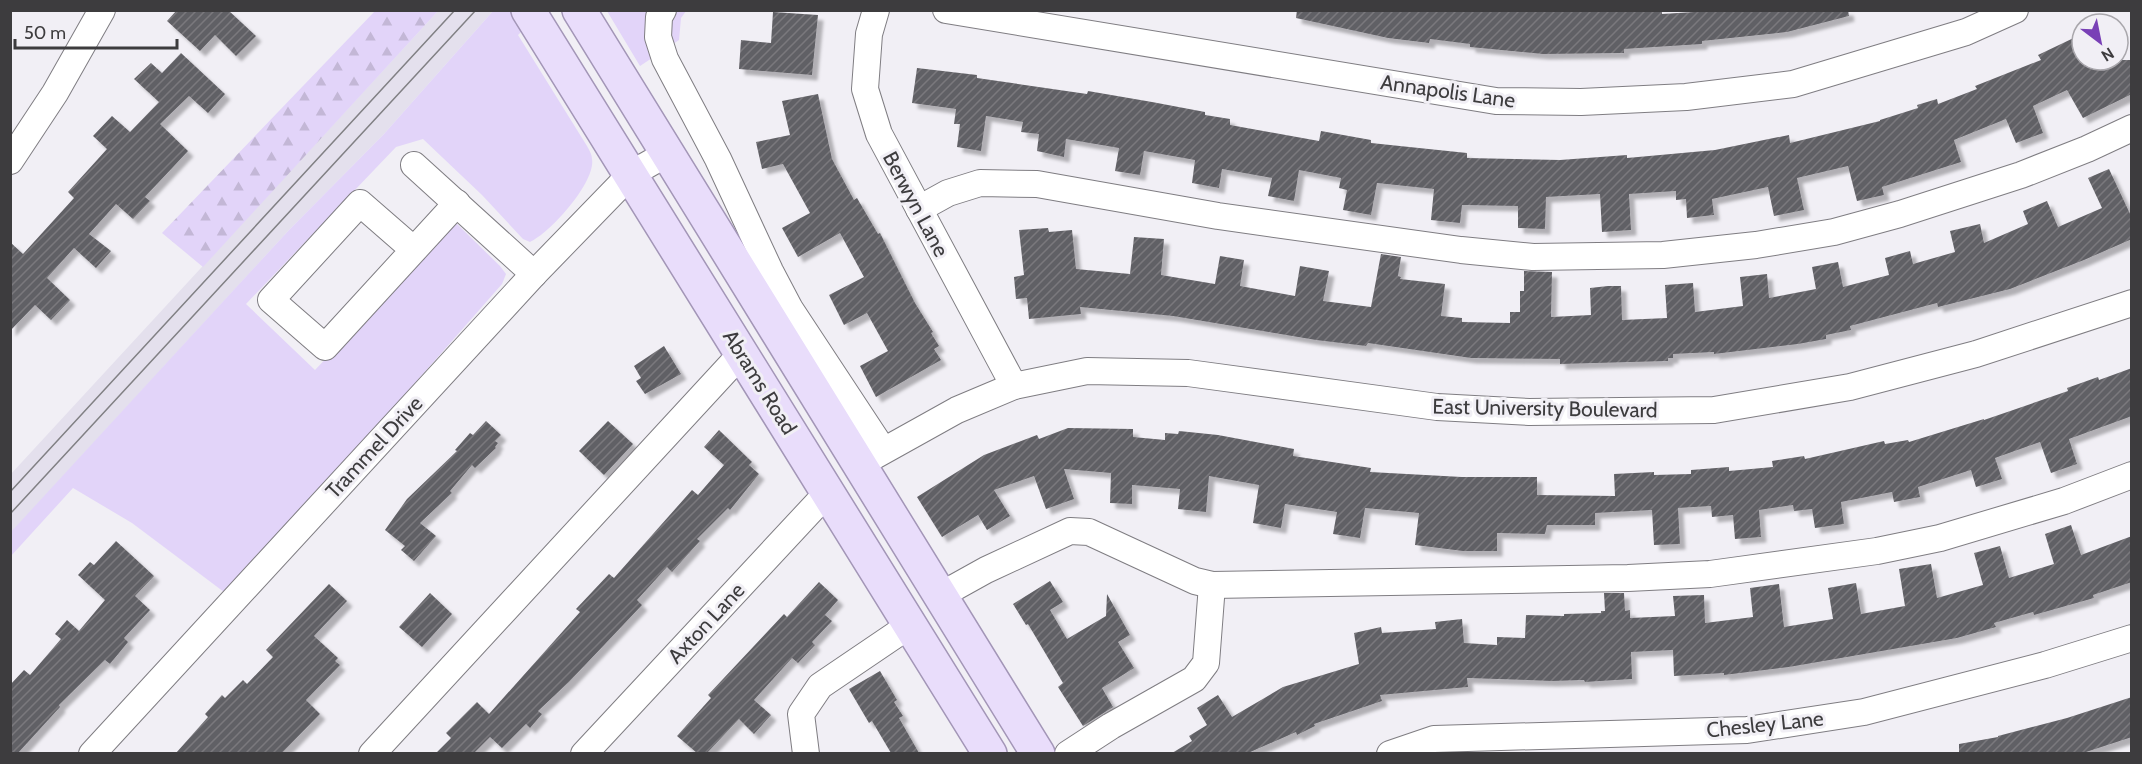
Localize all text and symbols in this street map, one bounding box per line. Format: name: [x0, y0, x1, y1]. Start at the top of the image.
scale bar: [15, 12, 177, 50]
north arrow: [2070, 12, 2130, 72]
text: 50 m: [24, 22, 66, 44]
text: N: [2098, 43, 2118, 65]
street label: Annapolis Lane: [1379, 69, 1517, 113]
street label: Berwyn Lane: [878, 147, 954, 261]
street label: Abrams Road: [718, 325, 802, 439]
street label: Trammel Drive: [320, 391, 428, 503]
street label: East University Boulevard: [1432, 394, 1658, 422]
street label: Axton Lane: [662, 577, 750, 668]
street label: Chesley Lane: [1705, 705, 1825, 743]

